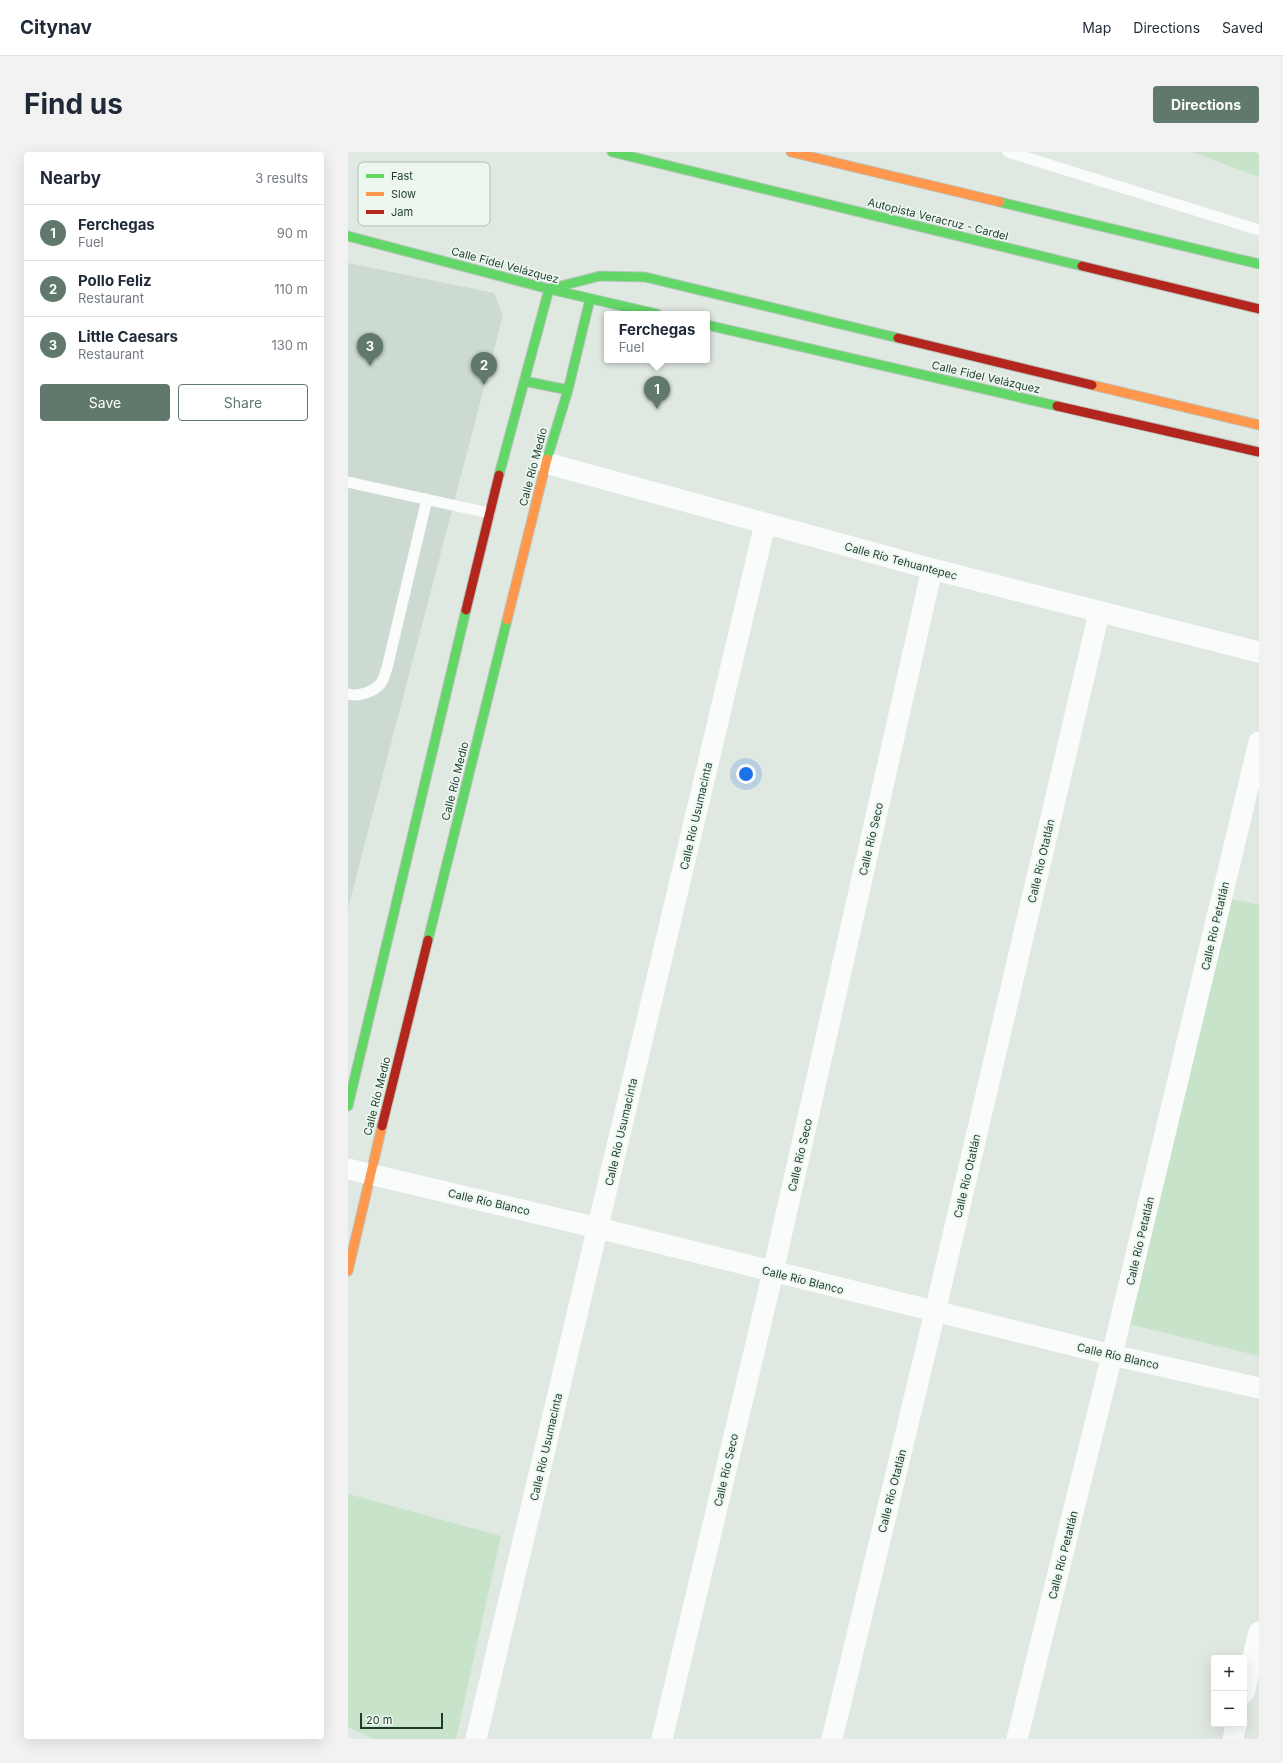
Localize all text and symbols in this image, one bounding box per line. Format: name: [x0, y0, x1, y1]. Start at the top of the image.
text: Citynav: [20, 16, 92, 39]
text: Map: [1082, 19, 1111, 36]
text: Directions: [1133, 19, 1200, 36]
text: Saved: [1222, 19, 1263, 36]
button: Directions: [1153, 86, 1259, 123]
text: Find us: [24, 87, 123, 121]
legend: [358, 162, 490, 226]
text: Nearby: [40, 168, 101, 188]
text: Fast: [391, 169, 413, 183]
text: 3 results: [255, 170, 308, 186]
text: Slow: [391, 187, 416, 201]
street label: Autopista Veracruz - Cardel: [866, 195, 1010, 243]
text: Jam: [391, 205, 413, 219]
text: Ferchegas: [78, 215, 155, 234]
text: 1: [50, 225, 56, 241]
text: 90 m: [277, 225, 308, 241]
text: Fuel: [78, 234, 104, 250]
street label: Calle Fidel Velázquez: [450, 244, 560, 286]
text: Pollo Feliz: [78, 271, 152, 290]
text: 2: [49, 281, 57, 297]
text: 110 m: [274, 281, 308, 297]
text: Restaurant: [78, 290, 144, 306]
popup: [604, 311, 710, 363]
text: Ferchegas: [619, 320, 695, 339]
text: Little Caesars: [78, 327, 178, 346]
pin: 3: [357, 333, 383, 366]
text: 3: [49, 337, 57, 353]
text: 130 m: [271, 337, 308, 353]
text: Fuel: [619, 339, 644, 355]
text: Restaurant: [78, 346, 144, 362]
pin: 2: [471, 352, 497, 385]
street label: Calle Fidel Velázquez: [930, 358, 1042, 396]
pin: 1: [644, 376, 670, 409]
button: Save: [40, 384, 170, 421]
button: Share: [178, 384, 308, 421]
street label: Calle Río Medio: [516, 426, 550, 508]
street label: Calle Río Tehuantepec: [843, 539, 959, 583]
street label: Calle Río Medio: [438, 740, 472, 822]
street label: Calle Río Usumacinta: [677, 761, 715, 871]
your location: [736, 764, 756, 784]
street label: Calle Río Seco: [856, 801, 886, 877]
street label: Calle Río Otatlán: [1025, 818, 1057, 904]
street label: Calle Río Petatlán: [1198, 880, 1232, 972]
street label: Calle Río Medio: [360, 1055, 394, 1137]
street label: Calle Río Usumacinta: [602, 1077, 640, 1187]
street label: Calle Río Seco: [785, 1117, 815, 1193]
street label: Calle Río Otatlán: [951, 1133, 983, 1219]
street label: Calle Río Blanco: [447, 1186, 532, 1218]
street label: Calle Río Petatlán: [1123, 1195, 1157, 1287]
street label: Calle Río Blanco: [761, 1263, 846, 1297]
street label: Calle Río Blanco: [1076, 1340, 1161, 1372]
street label: Calle Río Usumacinta: [527, 1392, 565, 1502]
street label: Calle Río Seco: [711, 1432, 741, 1508]
street label: Calle Río Otatlán: [875, 1448, 909, 1534]
street label: Calle Río Petatlán: [1045, 1509, 1081, 1601]
map controls: [1211, 1655, 1247, 1727]
button: +: [1211, 1655, 1247, 1691]
button: −: [1211, 1691, 1247, 1727]
scale bar: [360, 1711, 443, 1730]
text: 20 m: [366, 1713, 392, 1727]

